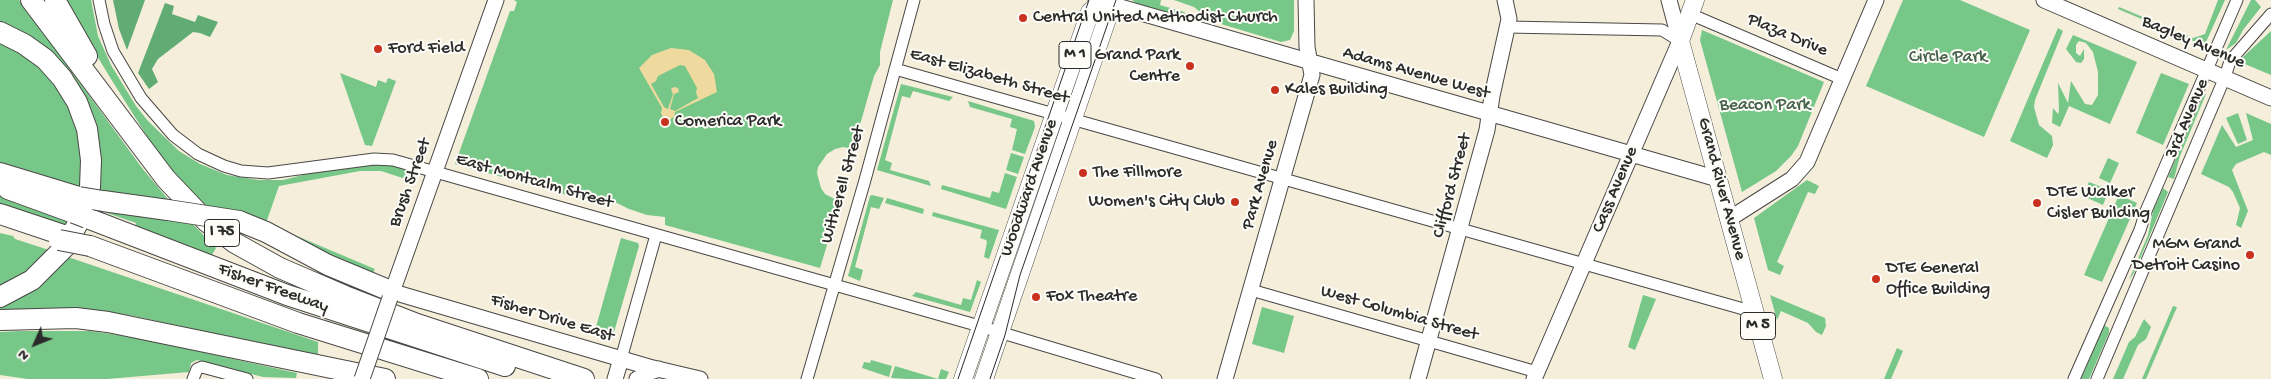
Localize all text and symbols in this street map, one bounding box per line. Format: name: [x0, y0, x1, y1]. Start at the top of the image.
place label: Central United Methodist Church: [1033, 7, 1278, 29]
street label: Plaza Drive: [1744, 9, 1830, 63]
marker: Central United Methodist Church: [1017, 12, 1029, 24]
street label: Bagley Avenue: [2138, 12, 2248, 74]
place label: Ford Field: [388, 38, 465, 60]
road number: M 1: [1059, 42, 1091, 68]
marker: Ford Field: [372, 43, 384, 55]
street label: Adams Avenue West: [1340, 43, 1492, 105]
street label: East Elizabeth Street: [907, 44, 1071, 110]
place label: Grand Park Centre: [1095, 45, 1180, 88]
park label: Circle Park: [1909, 47, 1987, 69]
marker: Grand Park Centre: [1184, 60, 1196, 72]
street label: 3rd Avenue: [2162, 76, 2214, 162]
place label: Kales Building: [1285, 79, 1388, 101]
marker: Kales Building: [1269, 84, 1281, 96]
park label: Beacon Park: [1719, 95, 1811, 117]
place label: Comerica Park: [675, 111, 781, 133]
street label: Grand River Avenue: [1692, 115, 1750, 263]
marker: Comerica Park: [659, 116, 671, 128]
street label: Woodward Avenue: [996, 117, 1064, 259]
street label: Witherell Street: [817, 124, 871, 246]
street label: Clifford Street: [1429, 131, 1477, 241]
street label: Brush Street: [385, 136, 437, 230]
street label: Park Avenue: [1238, 137, 1284, 233]
street label: Cass Avenue: [1588, 144, 1644, 236]
street label: East Montcalm Street: [453, 149, 615, 215]
place label: The Fillmore: [1093, 162, 1182, 184]
marker: The Fillmore: [1077, 167, 1089, 179]
place label: DTE Walker Cisler Building: [2047, 182, 2150, 224]
place label: Women's City Club: [1088, 191, 1225, 213]
marker: Women's City Club: [1229, 196, 1241, 208]
marker: DTE Walker Cisler Building: [2031, 197, 2043, 209]
road number: I 75: [204, 220, 240, 247]
place label: MGM Grand Detroit Casino: [2132, 234, 2240, 276]
marker: MGM Grand Detroit Casino: [2244, 249, 2256, 261]
place label: DTE General Office Building: [1886, 258, 1990, 300]
street label: Fisher Freeway: [215, 259, 331, 319]
marker: DTE General Office Building: [1870, 273, 1882, 285]
street label: West Columbia Street: [1318, 281, 1480, 347]
place label: Fox Theatre: [1046, 286, 1137, 308]
street label: Fisher Drive East: [488, 290, 616, 348]
marker: Fox Theatre: [1030, 291, 1042, 303]
road number: M 5: [1740, 312, 1776, 340]
north arrow: [10, 319, 60, 369]
text: N: [15, 346, 33, 364]

